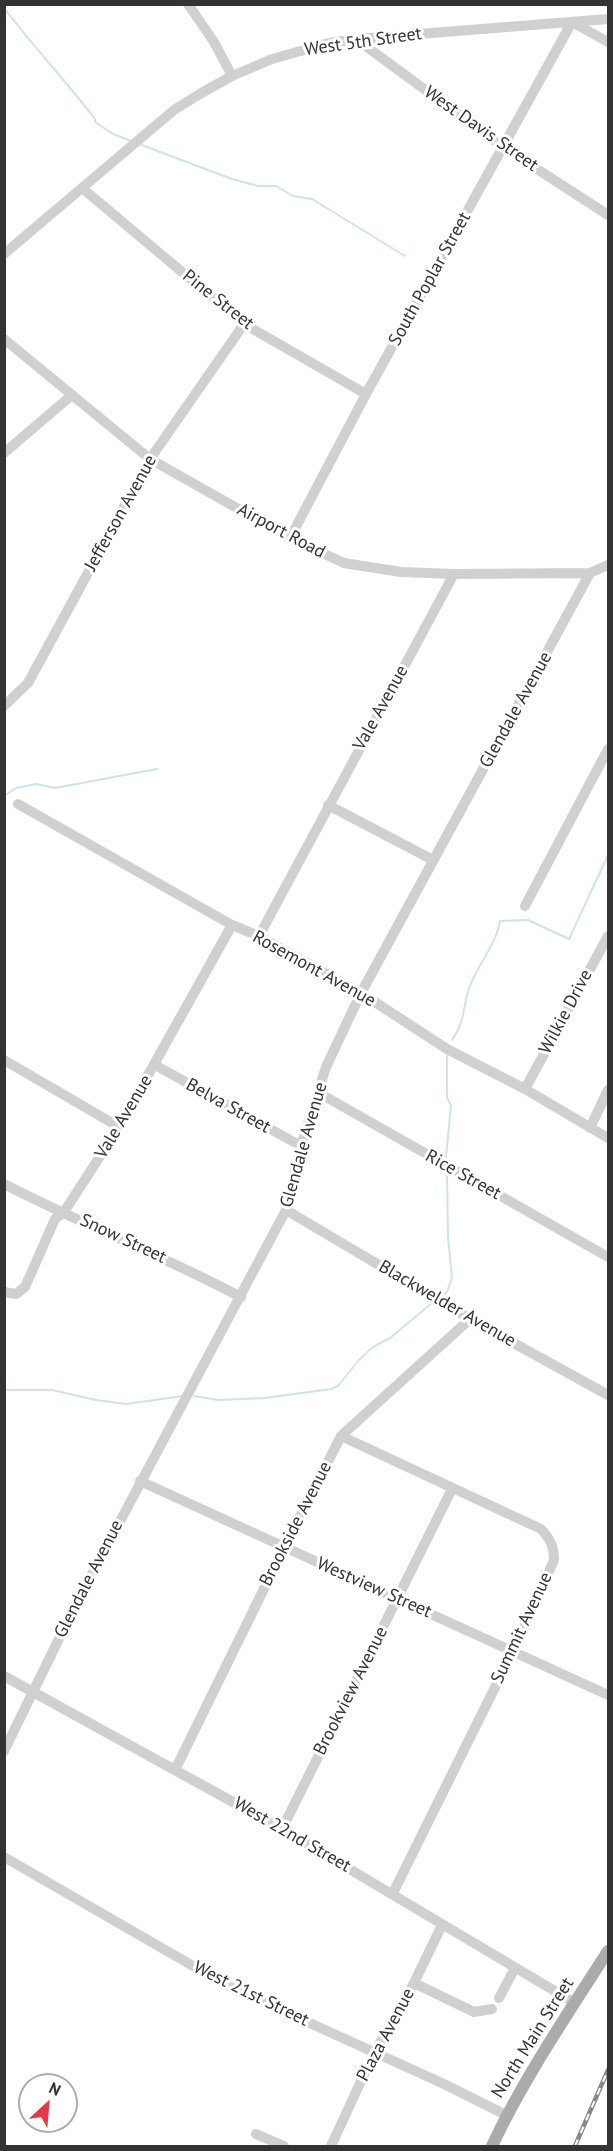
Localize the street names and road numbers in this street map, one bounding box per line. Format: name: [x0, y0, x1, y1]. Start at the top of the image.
street label: West 5th Street: [303, 23, 423, 61]
street label: West Davis Street: [420, 82, 542, 176]
street label: South Poplar Street: [384, 208, 476, 350]
street label: Pine Street: [178, 265, 258, 335]
street label: Jefferson Avenue: [80, 451, 162, 575]
street label: Airport Road: [233, 499, 329, 563]
street label: Glendale Avenue: [475, 648, 557, 772]
street label: Vale Avenue: [349, 662, 413, 754]
street label: Rosemont Avenue: [249, 926, 379, 1012]
street label: Wilkie Drive: [535, 966, 597, 1058]
street label: Vale Avenue: [91, 1071, 157, 1163]
street label: Belva Street: [182, 1074, 274, 1138]
street label: Glendale Avenue: [276, 1080, 332, 1210]
street label: Rice Street: [421, 1145, 505, 1205]
street label: Snow Street: [76, 1210, 170, 1268]
street label: Blackwelder Avenue: [375, 1256, 519, 1352]
street label: Brookside Avenue: [255, 1458, 337, 1590]
street label: Glendale Avenue: [50, 1516, 128, 1642]
street label: Westview Street: [313, 1553, 435, 1623]
street label: Summit Avenue: [487, 1569, 557, 1687]
street label: Brookview Avenue: [309, 1623, 393, 1759]
street label: West 22nd Street: [230, 1793, 354, 1877]
street label: West 21st Street: [190, 1957, 312, 2031]
street label: North Main Street: [487, 1974, 579, 2102]
street label: Plaza Avenue: [352, 1985, 420, 2085]

